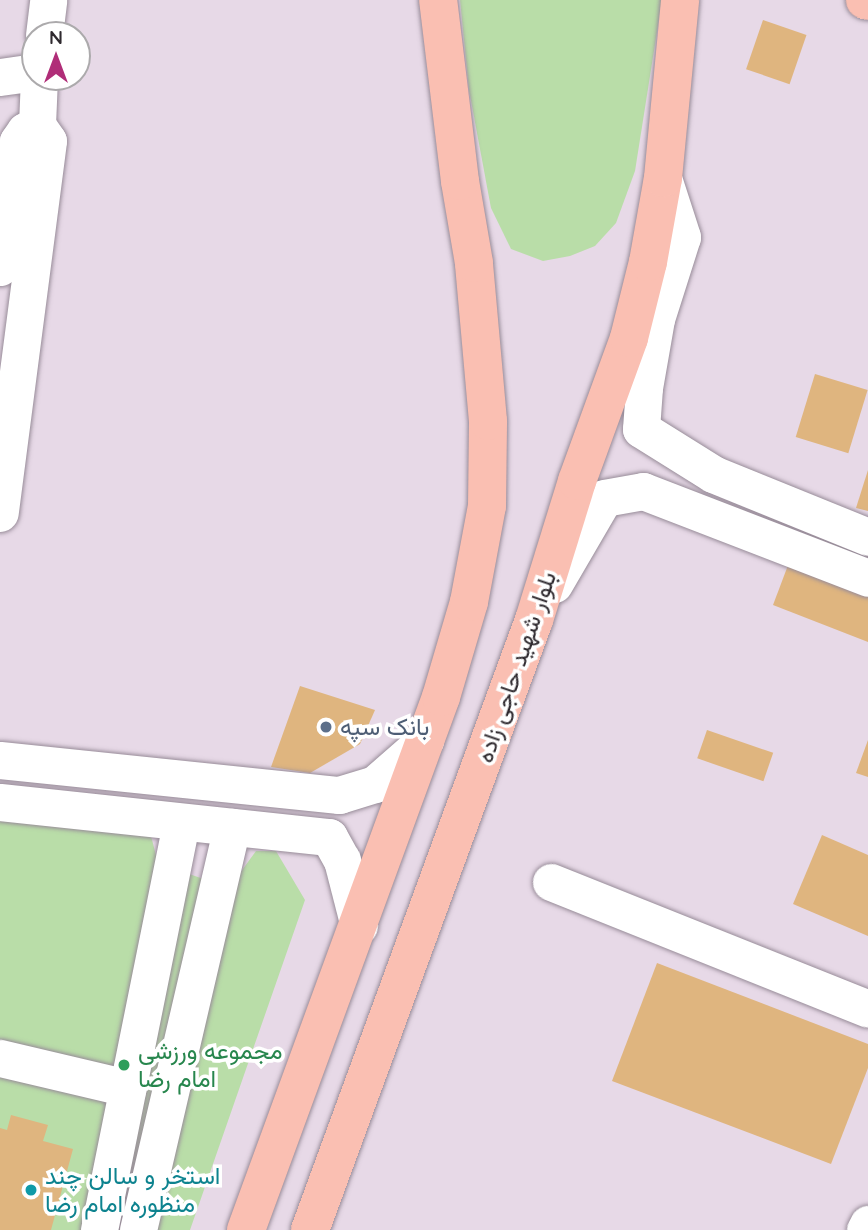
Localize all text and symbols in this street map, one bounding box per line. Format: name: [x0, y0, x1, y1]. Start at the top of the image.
north arrow: [21, 21, 91, 91]
text: N: [49, 25, 63, 49]
street label: بلوار شهید حاجی زاده: [470, 568, 562, 766]
place label: بانک سپه: [340, 713, 429, 741]
marker: بانک سپه: [318, 719, 334, 735]
place label: مجموعه ورزشی امام رضا: [138, 1037, 282, 1093]
marker: مجموعه ورزشی امام رضا: [116, 1057, 132, 1073]
place label: استخر و سالن چند منظوره امام رضا: [45, 1162, 220, 1218]
marker: استخر و سالن چند منظوره امام رضا: [23, 1182, 39, 1198]

